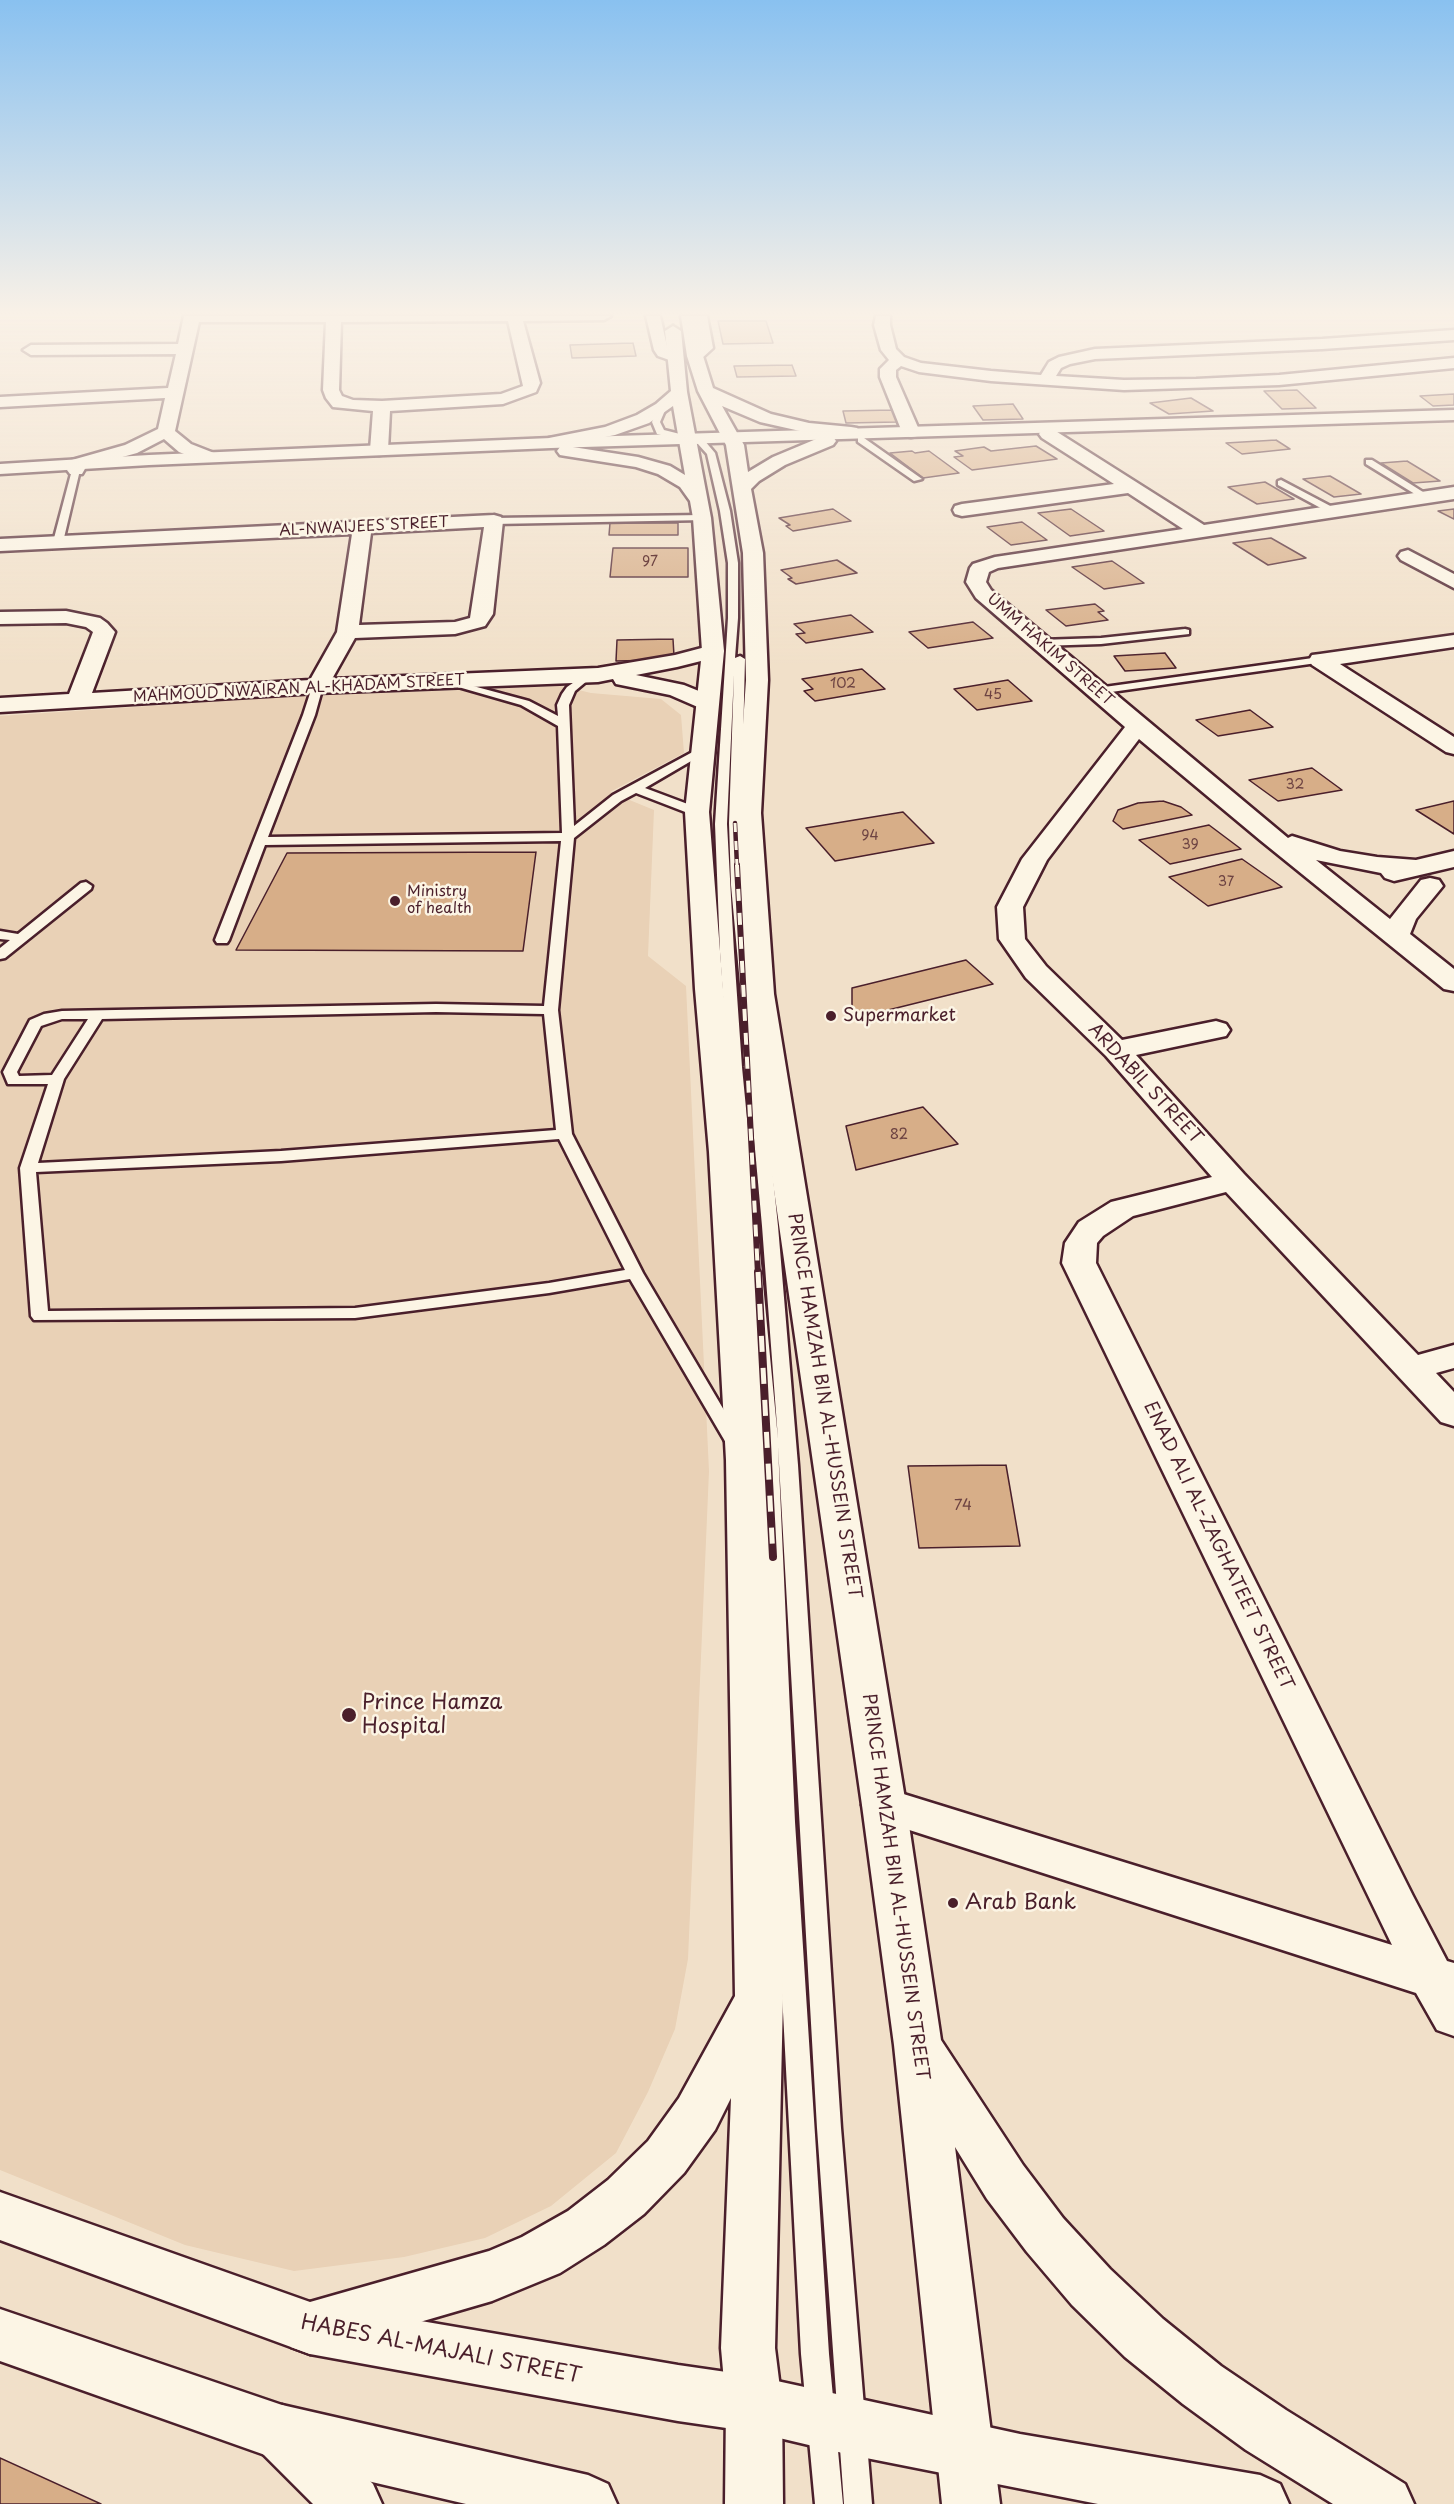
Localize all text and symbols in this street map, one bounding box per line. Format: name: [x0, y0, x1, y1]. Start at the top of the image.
street label: AL-NWAIJEES STREET: [279, 514, 449, 540]
house number: 97: [642, 554, 658, 570]
street label: UMM HAKIM STREET: [983, 590, 1117, 710]
street label: MAHMOUD NWAIRAN AL-KHADAM STREET: [133, 671, 465, 707]
house number: 102: [830, 676, 856, 692]
house number: 45: [984, 687, 1002, 703]
house number: 32: [1286, 777, 1304, 793]
house number: 94: [861, 828, 879, 844]
house number: 39: [1181, 837, 1199, 853]
house number: 37: [1218, 874, 1234, 890]
place label: Ministry of health: [407, 883, 472, 918]
marker: Ministry of health: [388, 894, 402, 908]
place label: Supermarket: [843, 1005, 956, 1027]
marker: Supermarket: [824, 1009, 838, 1023]
street label: ARDABIL STREET: [1083, 1019, 1207, 1149]
house number: 82: [890, 1126, 908, 1144]
street label: PRINCE HAMZAH BIN AL-HUSSEIN STREET: [783, 1212, 865, 1600]
street label: ENAD ALI AL-ZAGHATEET STREET: [1138, 1398, 1298, 1694]
house number: 74: [954, 1497, 972, 1515]
place label: Prince Hamza Hospital: [362, 1690, 502, 1740]
street label: PRINCE HAMZAH BIN AL-HUSSEIN STREET: [857, 1692, 933, 2082]
marker: Prince Hamza Hospital: [340, 1706, 358, 1724]
place label: Arab Bank: [965, 1890, 1076, 1916]
marker: Arab Bank: [946, 1896, 960, 1910]
street label: HABES AL-MAJALI STREET: [299, 2310, 583, 2390]

